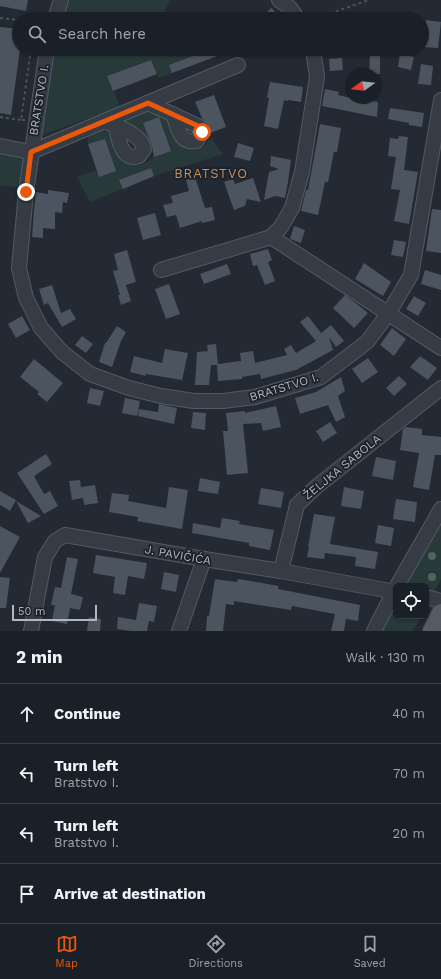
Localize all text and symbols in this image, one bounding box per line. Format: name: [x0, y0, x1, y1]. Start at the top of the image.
search box: [12, 12, 429, 56]
icon: search: [26, 23, 48, 45]
text: Search here: [58, 25, 146, 43]
street label: BRATSTVO I.: [26, 64, 52, 136]
north arrow: [345, 68, 381, 104]
route start: [193, 123, 211, 141]
district label: BRATSTVO: [174, 166, 248, 181]
route end: [17, 183, 35, 201]
street label: BRATSTVO I.: [248, 370, 320, 404]
street label: ŽELJKA SABOLA: [300, 431, 384, 503]
street label: J. PAVIČIĆA: [144, 542, 212, 568]
map controls: [393, 583, 429, 619]
button: locate: [393, 583, 429, 619]
scale bar: [12, 603, 97, 622]
text: 50 m: [18, 605, 45, 618]
text: 2 min: [16, 647, 62, 667]
text: Walk · 130 m: [346, 650, 425, 665]
icon: ahead: [16, 703, 38, 725]
text: Continue: [54, 705, 121, 723]
text: 40 m: [392, 706, 425, 721]
text: Turn left: [54, 757, 118, 775]
icon: left: [16, 763, 38, 785]
text: 70 m: [393, 766, 425, 781]
text: Bratstvo I.: [54, 775, 119, 790]
text: Turn left: [54, 817, 118, 835]
icon: left: [16, 823, 38, 845]
text: 20 m: [393, 826, 425, 841]
text: Bratstvo I.: [54, 835, 119, 850]
icon: arrive: [16, 883, 38, 905]
text: Arrive at destination: [54, 885, 206, 903]
tab: Map: [55, 933, 78, 970]
tab: Directions: [189, 933, 243, 970]
tab: Saved: [354, 933, 386, 970]

